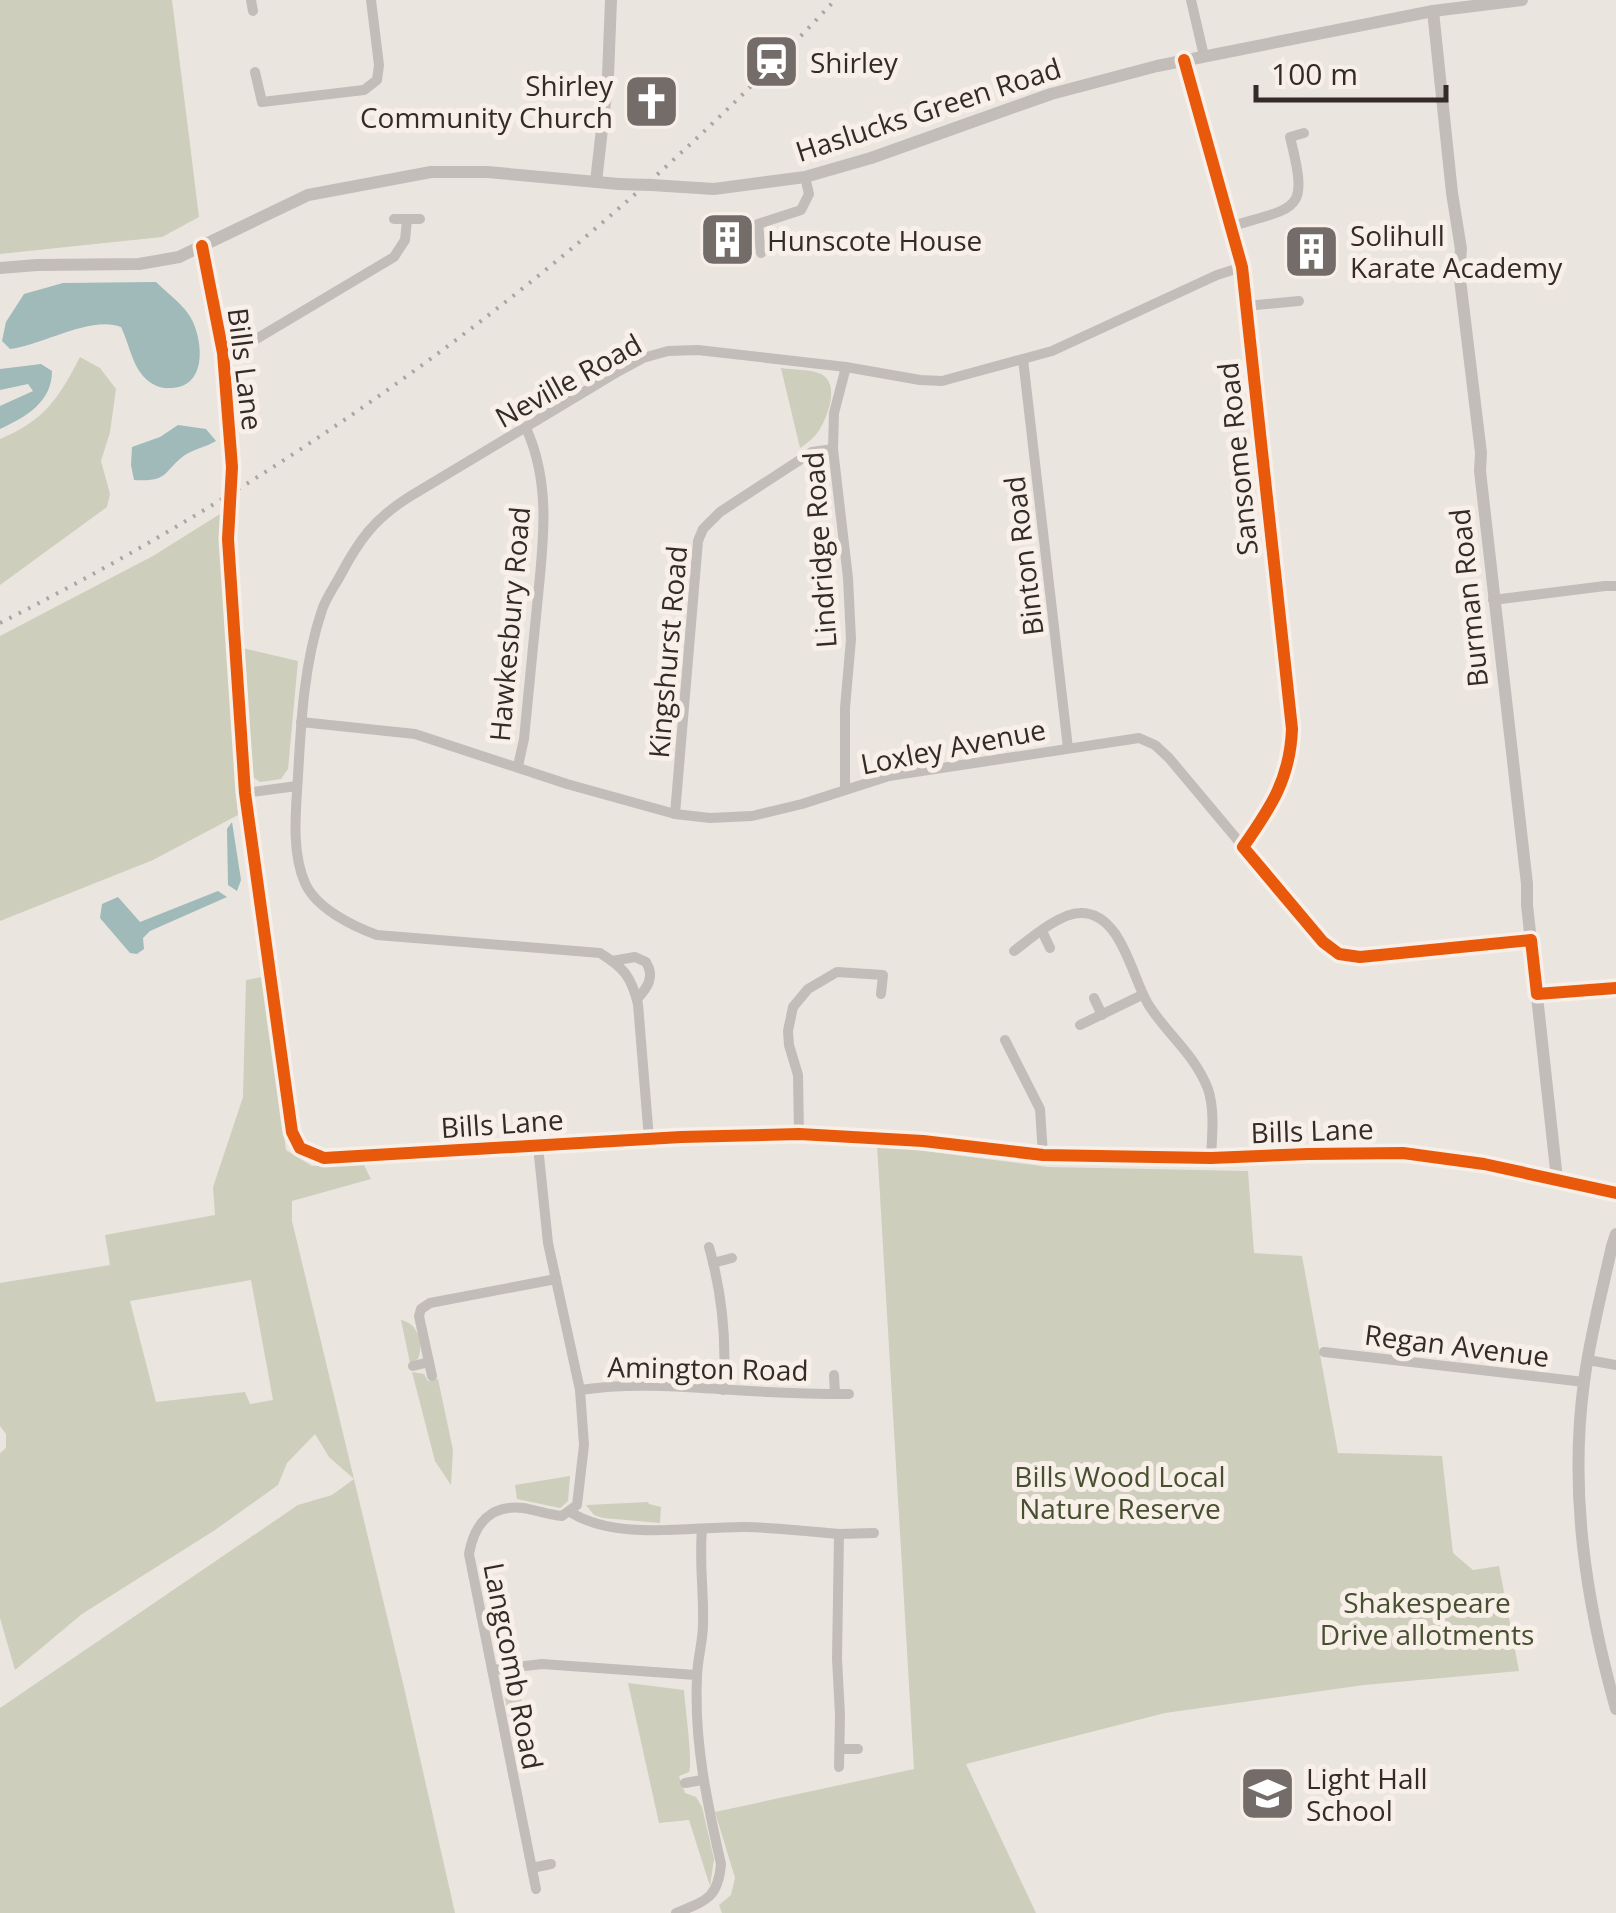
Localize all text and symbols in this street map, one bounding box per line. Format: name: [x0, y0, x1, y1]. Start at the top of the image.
station icon: Shirley: [741, 32, 801, 92]
scale bar: [1256, 40, 1446, 102]
place label: Shirley: [810, 43, 899, 81]
street label: Haslucks Green Road: [790, 48, 1066, 170]
text: 100 m: [1271, 53, 1358, 94]
place label: Shirley Community Church: [360, 66, 614, 136]
church icon: Shirley Community Church: [622, 71, 682, 131]
building icon: Hunscote House: [698, 210, 758, 270]
place label: Solihull Karate Academy: [1350, 216, 1563, 286]
place label: Hunscote House: [767, 221, 982, 259]
building icon: Solihull Karate Academy: [1281, 221, 1341, 281]
street label: Bills Lane: [220, 306, 272, 432]
street label: Neville Road: [488, 324, 648, 436]
street label: Sansome Road: [1208, 361, 1266, 557]
street label: Lindridge Road: [793, 451, 845, 649]
street label: Binton Road: [994, 474, 1052, 638]
street label: Hawkesbury Road: [480, 505, 538, 743]
street label: Burman Road: [1440, 507, 1496, 689]
street label: Kingshurst Road: [639, 544, 695, 760]
street label: Loxley Avenue: [857, 709, 1049, 783]
street label: Bills Lane: [439, 1100, 565, 1146]
street label: Bills Lane: [1250, 1109, 1374, 1151]
street label: Regan Avenue: [1363, 1315, 1551, 1375]
street label: Amington Road: [607, 1347, 809, 1389]
park label: Bills Wood Local Nature Reserve: [1014, 1457, 1226, 1527]
street label: Langcomb Road: [475, 1559, 553, 1773]
park label: Shakespeare Drive allotments: [1320, 1583, 1534, 1653]
place label: Light Hall School: [1306, 1759, 1428, 1829]
school or university icon: Light Hall School: [1237, 1764, 1297, 1824]

